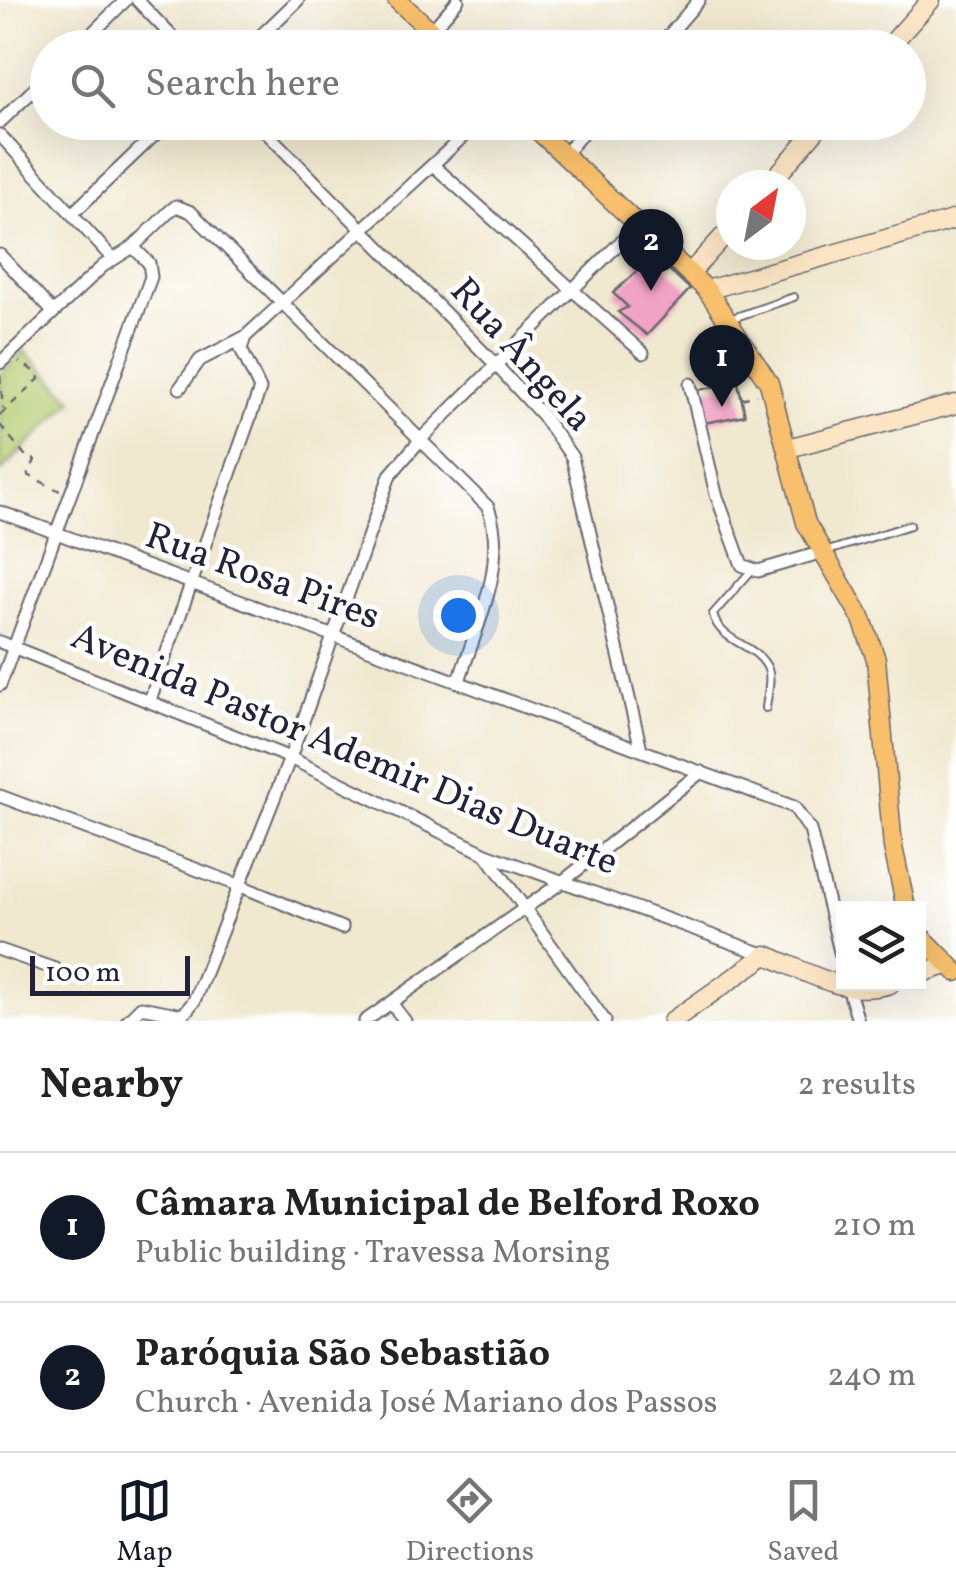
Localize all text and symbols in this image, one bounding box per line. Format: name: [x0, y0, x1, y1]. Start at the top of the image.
search box: [30, 30, 926, 140]
icon: search: [65, 58, 120, 113]
text: Search here: [145, 59, 340, 112]
north arrow: [716, 170, 806, 260]
pin: 2: [618, 208, 684, 291]
street label: Rua Ângela: [436, 267, 604, 445]
pin: 1: [690, 324, 754, 407]
street label: Rua Rosa Pires: [137, 511, 387, 645]
your location: [433, 590, 484, 641]
street label: Avenida Pastor Ademir Dias Duarte: [62, 611, 626, 891]
map controls: [836, 901, 926, 991]
button: layers: [836, 901, 926, 991]
scale bar: [30, 951, 190, 996]
text: 100 m: [45, 954, 120, 993]
text: Nearby: [40, 1057, 183, 1116]
text: 2 results: [798, 1064, 916, 1108]
text: Câmara Municipal de Belford Roxo: [135, 1179, 760, 1232]
text: 1: [66, 1205, 79, 1249]
text: 210 m: [832, 1205, 916, 1249]
text: Public building · Travessa Morsing: [135, 1232, 610, 1276]
text: Paróquia São Sebastião: [135, 1329, 550, 1382]
text: 2: [64, 1355, 81, 1399]
text: 240 m: [827, 1355, 916, 1399]
text: Church · Avenida José Mariano dos Passos: [135, 1382, 717, 1426]
tab: Map: [117, 1473, 173, 1572]
tab: Directions: [406, 1473, 534, 1572]
tab: Saved: [767, 1473, 839, 1572]

